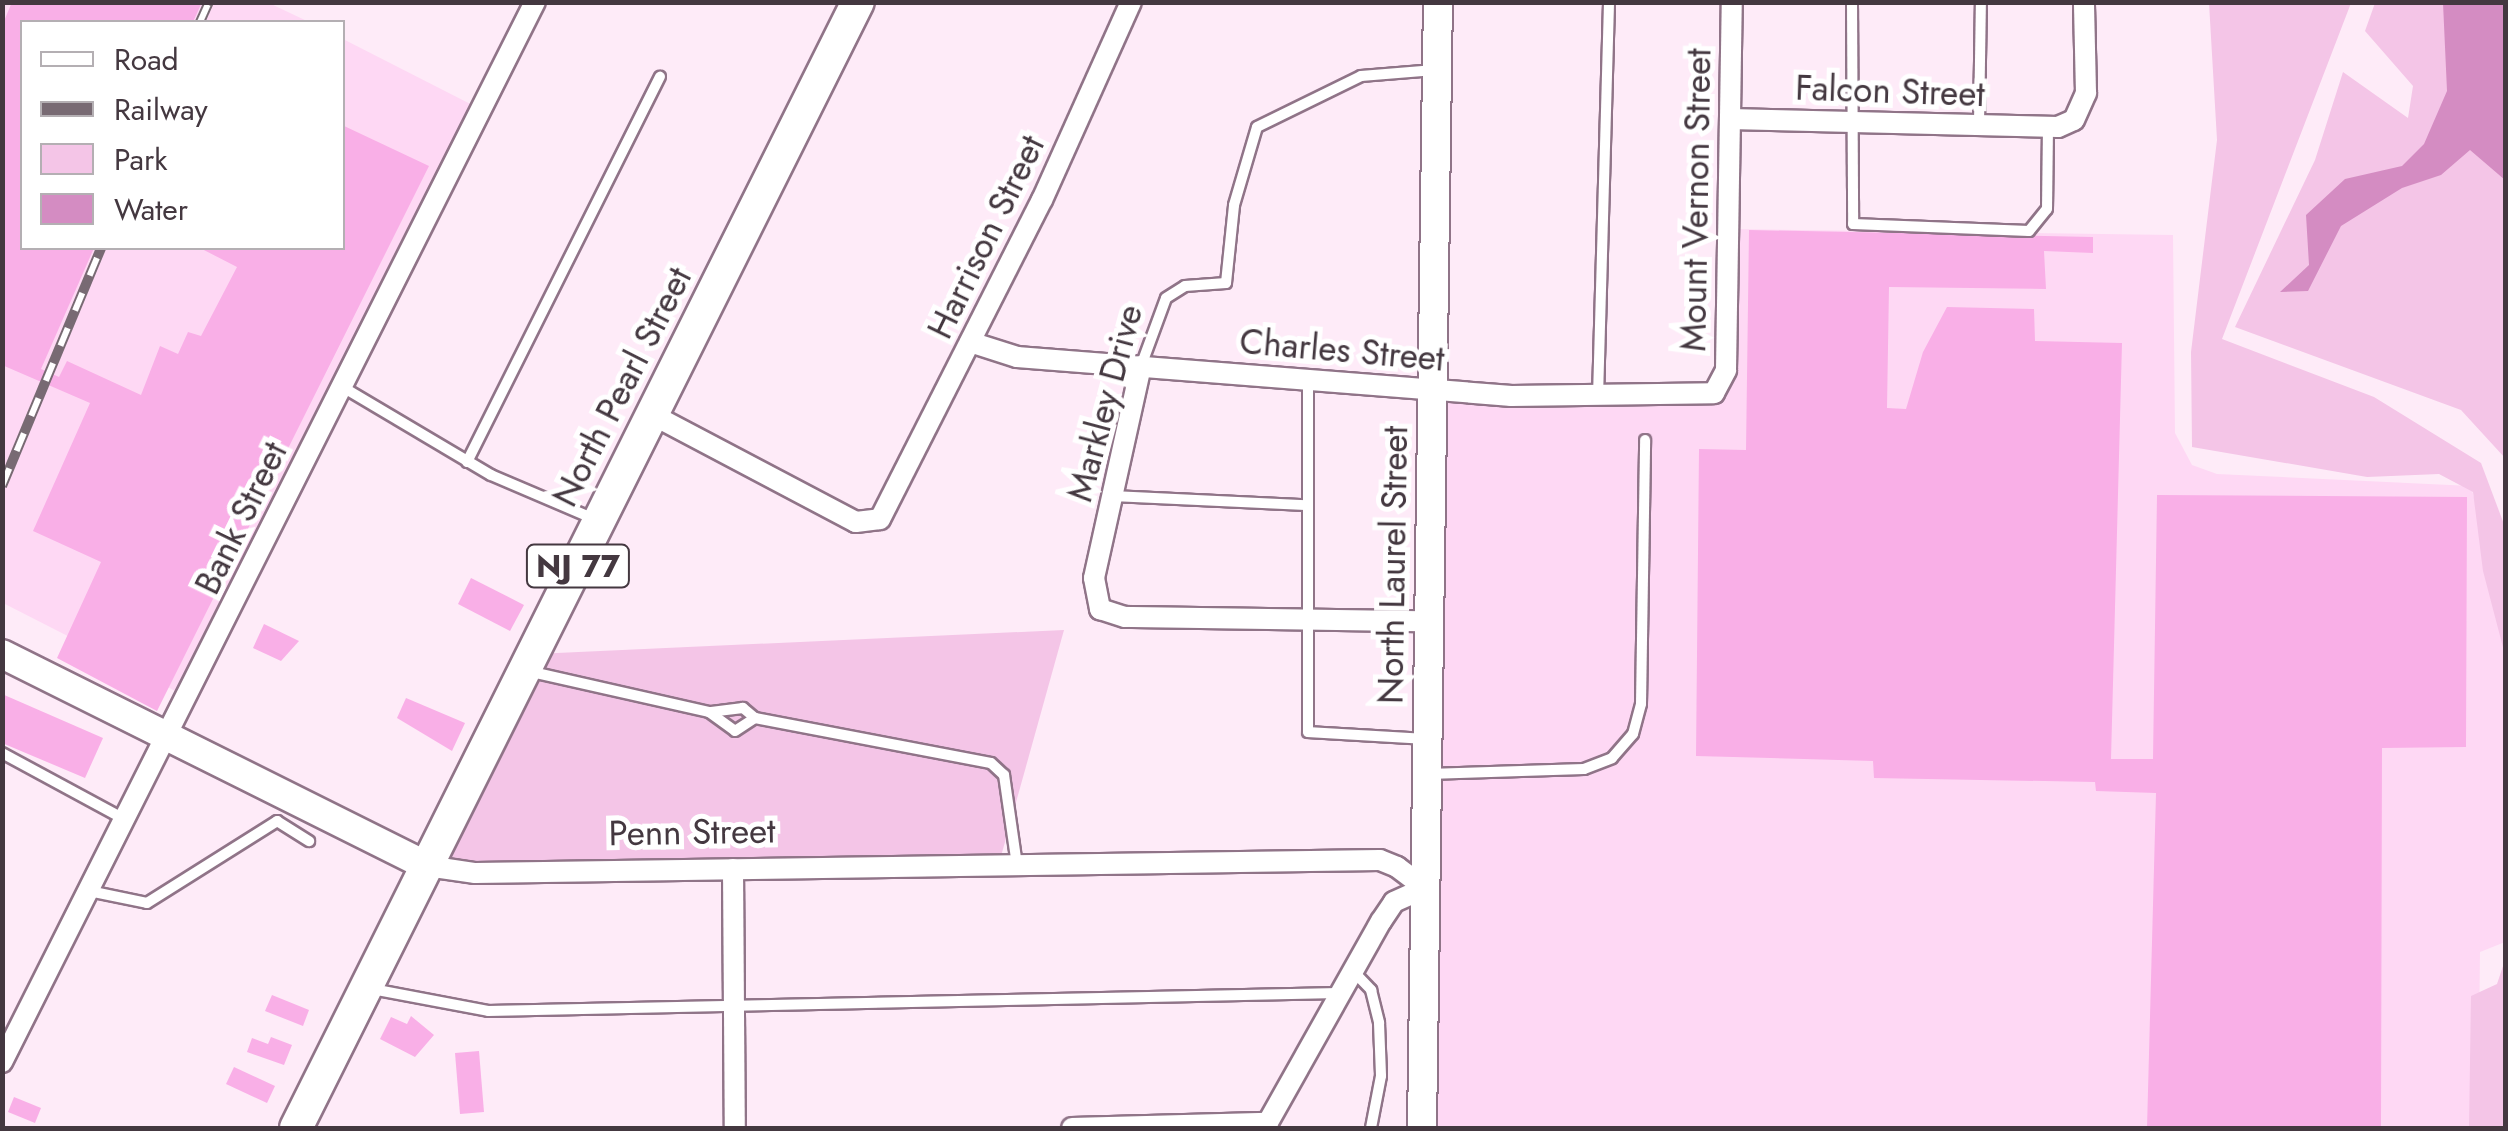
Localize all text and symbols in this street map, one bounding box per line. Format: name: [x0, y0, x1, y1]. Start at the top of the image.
legend: [20, 20, 345, 250]
text: Road: [114, 38, 179, 81]
street label: Mount Vernon Street: [1672, 48, 1720, 352]
street label: Falcon Street: [1795, 67, 1985, 115]
text: Railway: [114, 88, 208, 131]
street label: Harrison Street: [919, 129, 1053, 345]
text: Park: [114, 138, 167, 181]
text: Water: [114, 188, 188, 231]
street label: North Pearl Street: [544, 260, 700, 514]
street label: Markley Drive: [1059, 300, 1151, 506]
street label: Charles Street: [1238, 320, 1446, 380]
street label: North Laurel Street: [1370, 426, 1416, 704]
street label: Bank Street: [186, 435, 296, 601]
road number: NJ 77: [526, 539, 630, 593]
street label: Penn Street: [608, 810, 776, 854]

